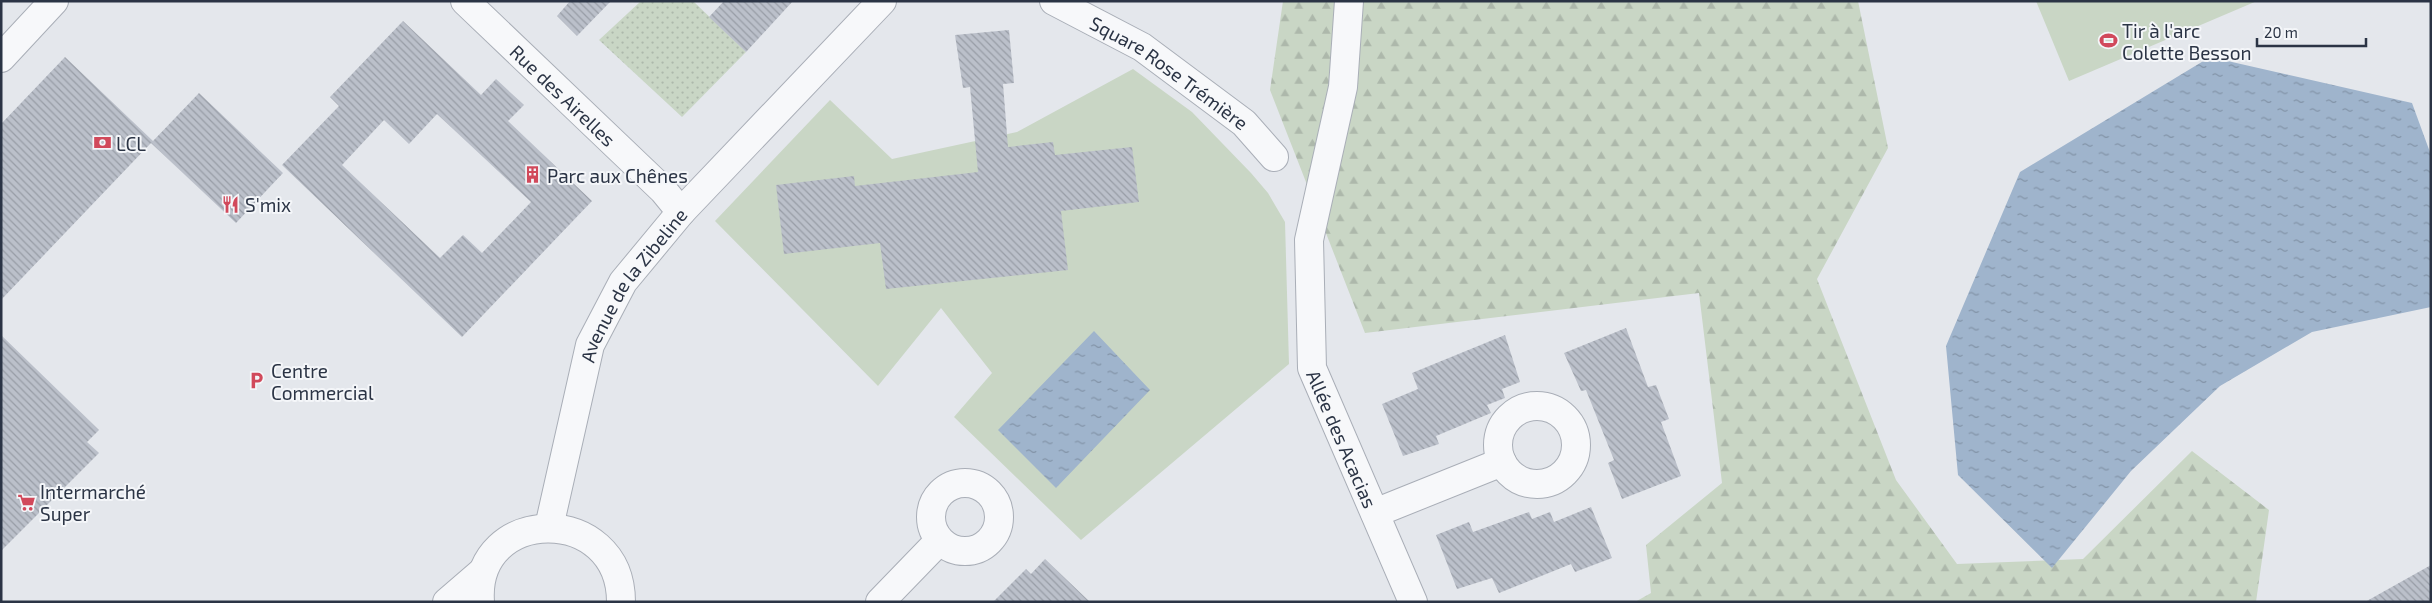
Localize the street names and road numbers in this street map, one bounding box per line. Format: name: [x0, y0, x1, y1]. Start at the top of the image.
street label: Square Rose Trémière: [1086, 11, 1253, 134]
street label: Rue des Airelles: [506, 39, 621, 150]
street label: Avenue de la Zibeline: [575, 203, 691, 365]
street label: Allée des Acacias: [1303, 366, 1382, 511]

